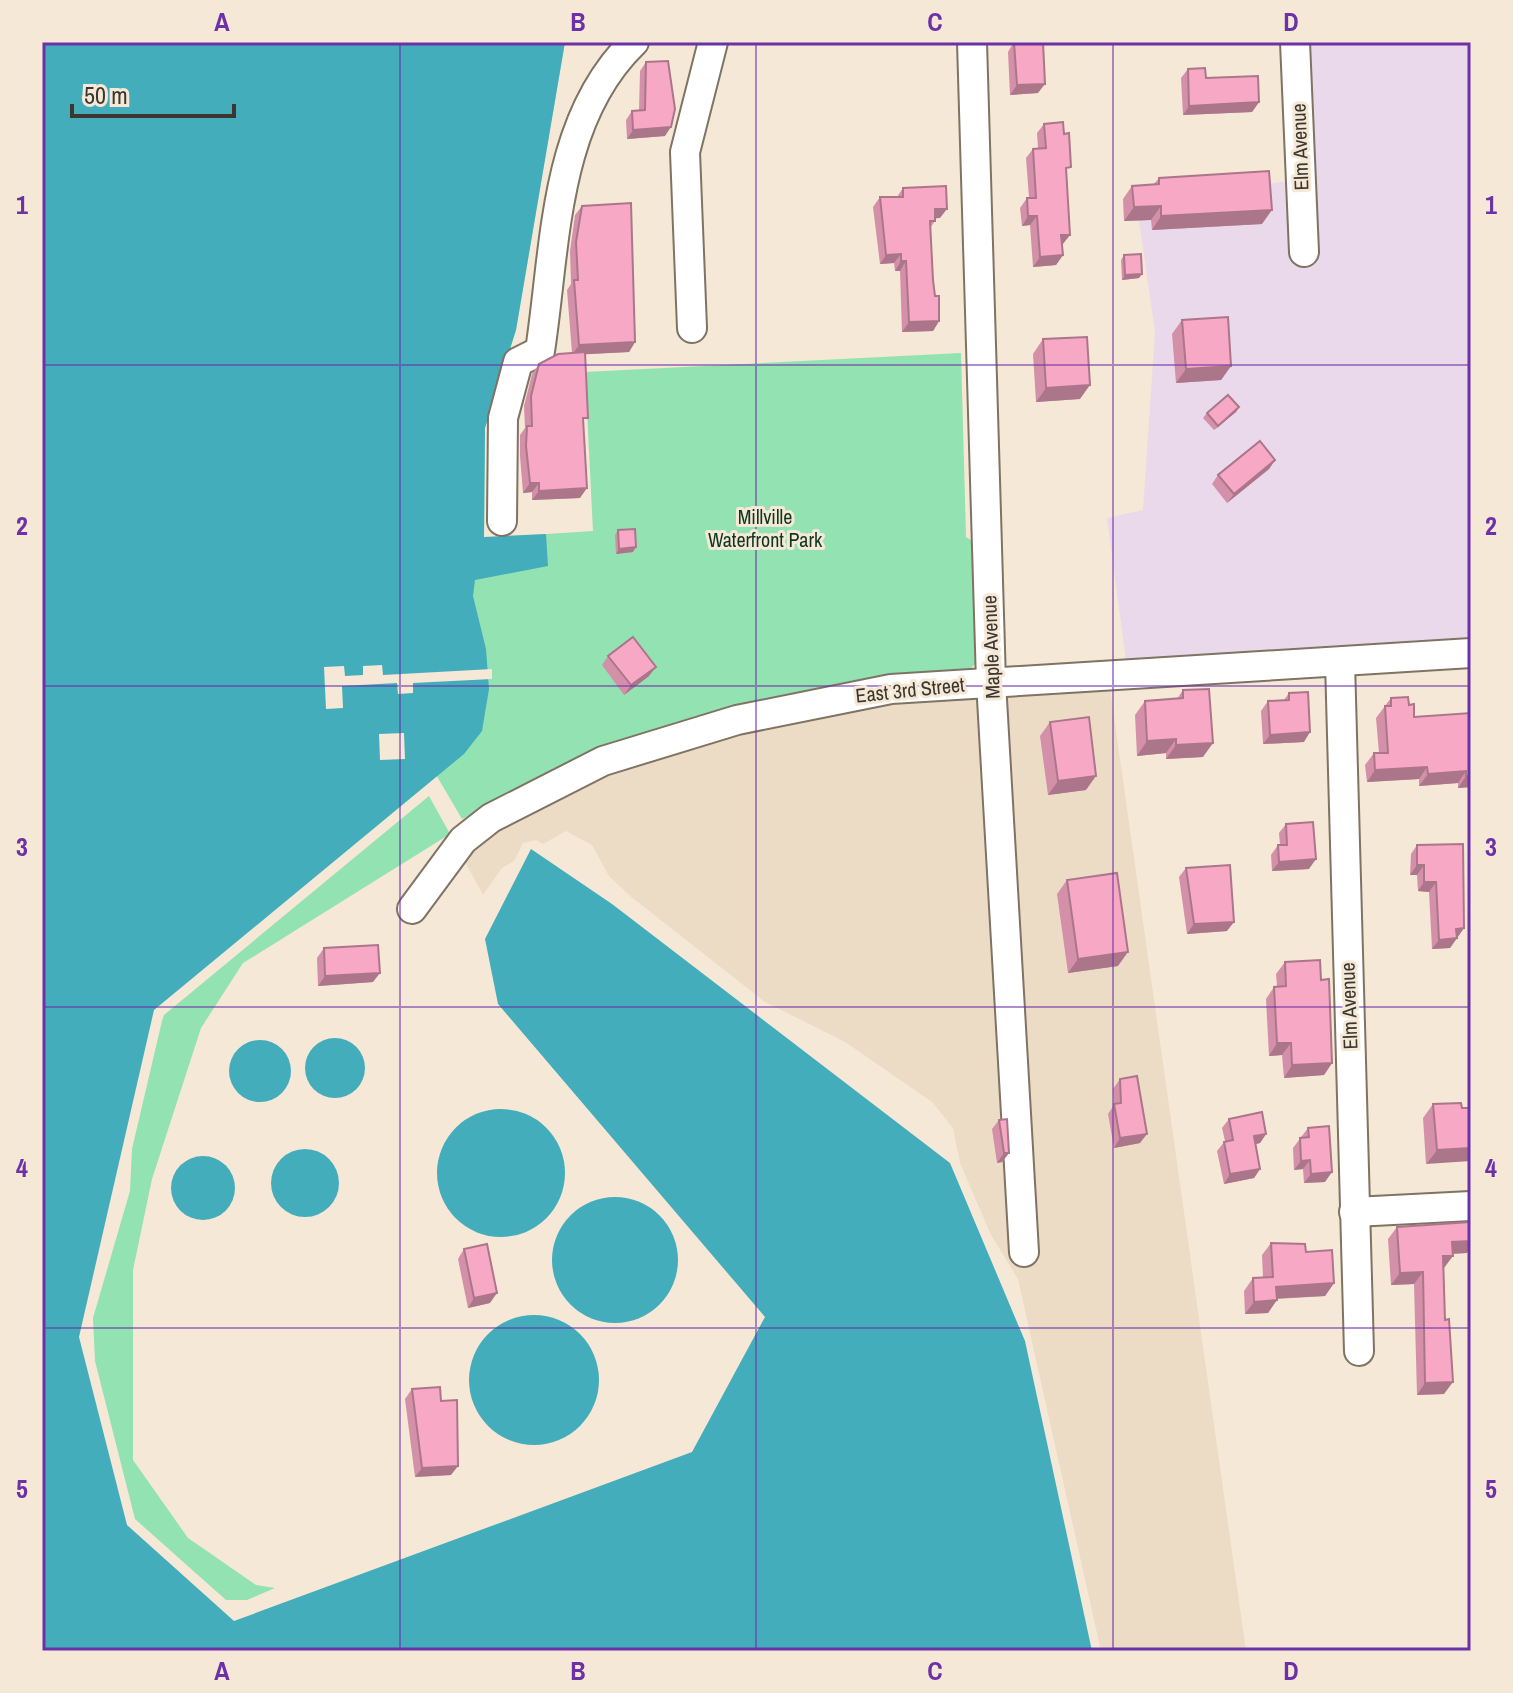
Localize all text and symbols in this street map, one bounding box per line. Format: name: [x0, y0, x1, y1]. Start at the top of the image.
text: A: [214, 4, 230, 39]
text: B: [570, 4, 586, 39]
text: C: [927, 4, 943, 39]
text: D: [1283, 4, 1299, 39]
scale bar: [72, 68, 234, 118]
text: 50 m: [84, 79, 128, 111]
street label: Elm Avenue: [1284, 103, 1315, 191]
text: 1: [16, 187, 28, 222]
text: 1: [1485, 187, 1497, 222]
park label: Millville Waterfront Park: [708, 503, 823, 553]
text: 2: [16, 508, 28, 543]
text: 2: [1485, 508, 1497, 543]
street label: Maple Avenue: [975, 595, 1006, 699]
street label: East 3rd Street: [854, 670, 966, 709]
text: 3: [16, 829, 28, 864]
text: 3: [1485, 829, 1497, 864]
street label: Elm Avenue: [1333, 962, 1364, 1050]
text: 4: [16, 1150, 28, 1185]
text: 4: [1485, 1150, 1497, 1185]
text: 5: [16, 1471, 28, 1506]
text: 5: [1485, 1471, 1497, 1506]
text: A: [214, 1653, 230, 1688]
text: B: [570, 1653, 586, 1688]
text: C: [927, 1653, 943, 1688]
text: D: [1283, 1653, 1299, 1688]

